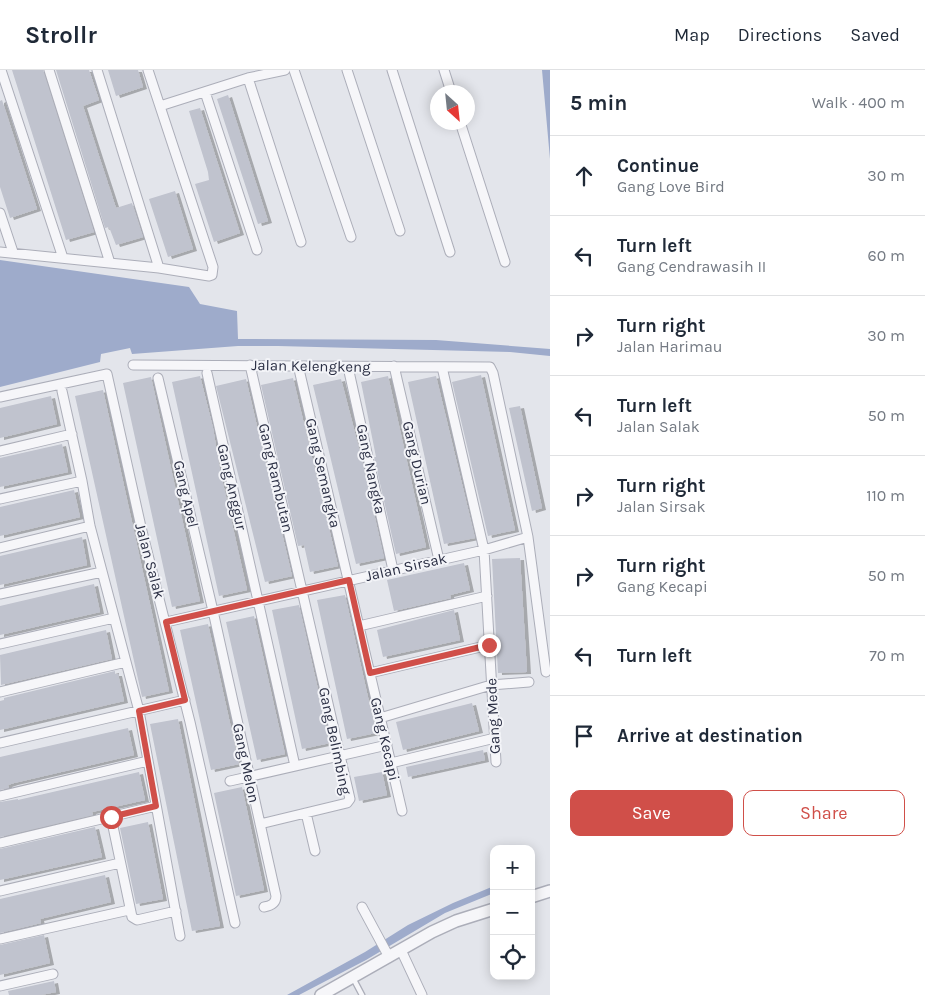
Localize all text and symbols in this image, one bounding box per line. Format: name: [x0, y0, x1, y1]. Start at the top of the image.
text: Strollr: [25, 21, 97, 49]
text: Map: [674, 24, 710, 46]
text: Directions: [738, 24, 822, 46]
text: Saved: [850, 24, 900, 46]
north arrow: [430, 85, 475, 130]
text: 5 min: [570, 91, 627, 115]
text: Walk · 400 m: [812, 93, 905, 112]
text: Continue: [617, 155, 699, 177]
icon: ahead: [570, 162, 598, 190]
text: 30 m: [867, 166, 905, 185]
text: Gang Love Bird: [617, 177, 725, 196]
text: Turn left: [617, 235, 692, 257]
icon: left: [570, 242, 598, 270]
text: 60 m: [868, 246, 905, 265]
text: Gang Cendrawasih II: [617, 257, 766, 276]
text: Turn right: [617, 315, 706, 337]
icon: right: [570, 322, 598, 350]
text: 30 m: [867, 326, 905, 345]
text: Jalan Harimau: [617, 337, 723, 356]
street label: Jalan Kelengkeng: [251, 356, 371, 376]
text: Turn left: [617, 395, 692, 417]
icon: left: [570, 402, 598, 430]
text: 50 m: [868, 406, 905, 425]
street label: Gang Semangka: [302, 416, 344, 530]
text: Jalan Salak: [617, 417, 700, 436]
street label: Gang Durian: [399, 419, 435, 507]
street label: Gang Rambutan: [255, 422, 297, 534]
street label: Gang Nangka: [353, 422, 389, 516]
street label: Gang Anggur: [213, 442, 251, 533]
street label: Gang Apel: [170, 459, 202, 529]
text: Turn right: [617, 475, 706, 497]
icon: right: [570, 482, 598, 510]
text: 110 m: [866, 486, 905, 505]
text: Jalan Sirsak: [617, 497, 705, 516]
street label: Jalan Salak: [131, 521, 169, 601]
street label: Jalan Sirsak: [364, 549, 448, 585]
text: Turn right: [617, 555, 706, 577]
icon: right: [570, 562, 598, 590]
text: 50 m: [868, 566, 905, 585]
text: Gang Kecapi: [617, 577, 708, 596]
route end: [478, 634, 501, 657]
icon: left: [570, 642, 598, 670]
text: Turn left: [617, 645, 692, 667]
text: 70 m: [869, 646, 905, 665]
street label: Gang Mede: [482, 678, 504, 754]
street label: Gang Belimbing: [315, 686, 355, 797]
street label: Gang Kecapi: [367, 696, 403, 782]
street label: Gang Melon: [229, 722, 263, 804]
icon: arrive: [570, 722, 598, 750]
text: Arrive at destination: [617, 725, 803, 747]
button: Save: [570, 790, 733, 836]
button: Share: [743, 790, 905, 836]
route start: [100, 806, 123, 829]
map controls: [490, 845, 535, 980]
button: +: [490, 845, 535, 890]
button: −: [490, 890, 535, 935]
button: locate: [490, 935, 535, 980]

